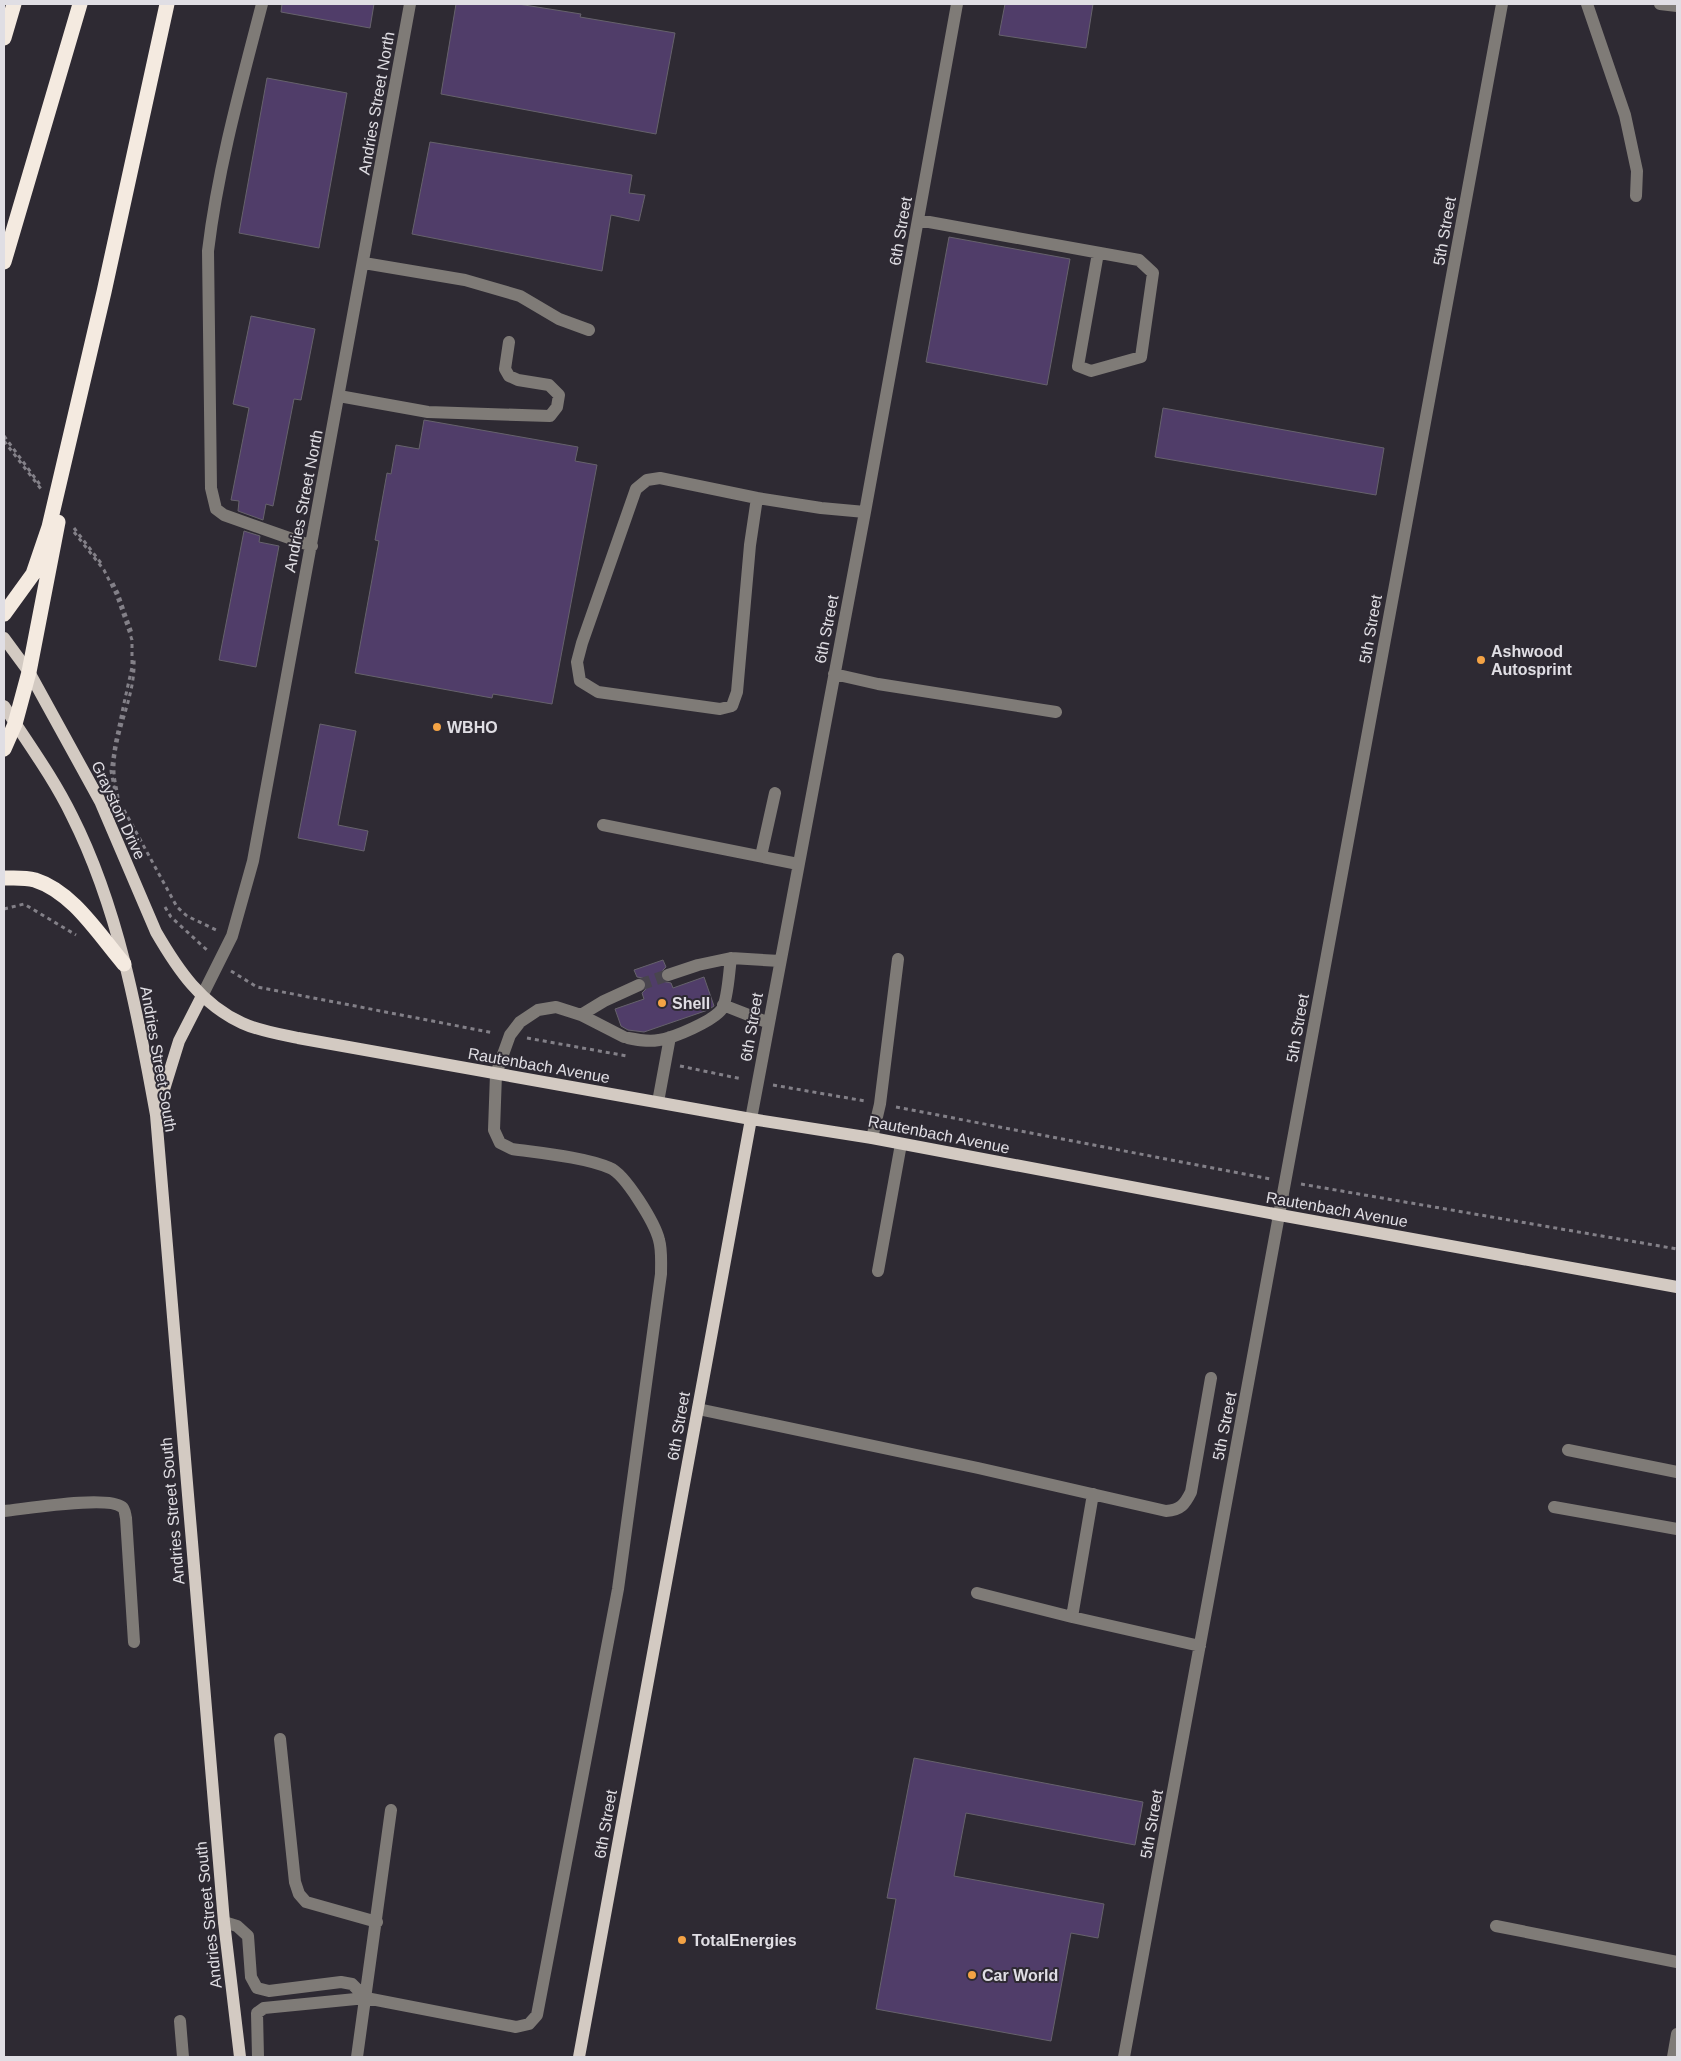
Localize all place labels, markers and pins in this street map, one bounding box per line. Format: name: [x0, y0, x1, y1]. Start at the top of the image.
place label: Ashwood Autosprint: [1491, 643, 1573, 678]
marker: Ashwood Autosprint: [1475, 654, 1487, 666]
place label: WBHO: [447, 719, 498, 736]
marker: WBHO: [431, 721, 443, 733]
place label: Shell: [672, 995, 710, 1012]
marker: Shell: [656, 997, 668, 1009]
place label: TotalEnergies: [692, 1932, 797, 1949]
marker: TotalEnergies: [676, 1934, 688, 1946]
place label: Car World: [982, 1967, 1058, 1984]
marker: Car World: [966, 1969, 978, 1981]

